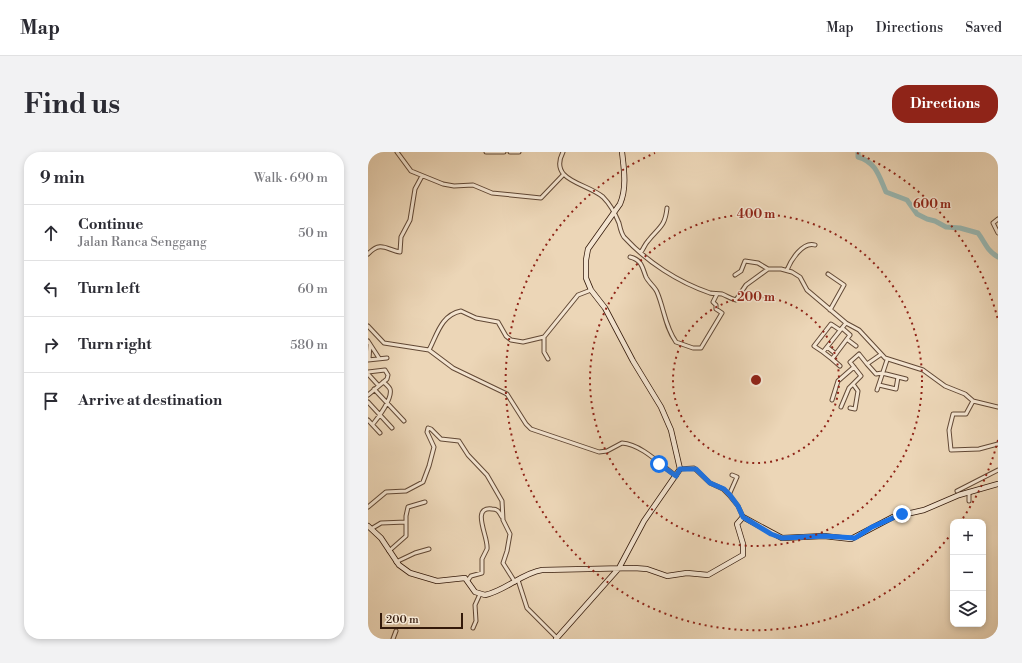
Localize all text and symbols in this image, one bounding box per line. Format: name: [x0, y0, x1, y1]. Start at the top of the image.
text: Map: [20, 16, 60, 40]
text: Map: [826, 19, 854, 37]
text: Directions: [876, 19, 943, 37]
text: Saved: [965, 19, 1002, 37]
button: Directions: [892, 85, 998, 123]
text: Find us: [24, 87, 120, 122]
text: 9 min: [40, 167, 85, 189]
text: Walk · 690 m: [254, 170, 328, 186]
text: 600 m: [913, 197, 951, 212]
text: 400 m: [737, 207, 775, 222]
text: Continue: [78, 215, 143, 234]
icon: ahead: [40, 222, 62, 244]
text: 50 m: [298, 225, 328, 241]
text: Jalan Ranca Senggang: [78, 234, 207, 250]
icon: left: [40, 278, 62, 300]
text: Turn left: [78, 279, 140, 298]
text: 60 m: [297, 281, 328, 297]
text: 200 m: [737, 290, 775, 305]
icon: right: [40, 334, 62, 356]
text: Turn right: [78, 335, 152, 354]
text: 580 m: [290, 337, 328, 353]
centre of rings: [749, 373, 763, 387]
icon: arrive: [40, 390, 62, 412]
text: Arrive at destination: [78, 391, 222, 410]
route start: [650, 455, 668, 473]
route end: [893, 505, 911, 523]
map controls: [950, 519, 986, 627]
button: +: [950, 519, 986, 555]
button: −: [950, 555, 986, 591]
button: layers: [950, 591, 986, 627]
scale bar: [380, 611, 463, 630]
text: 200 m: [386, 613, 419, 627]

